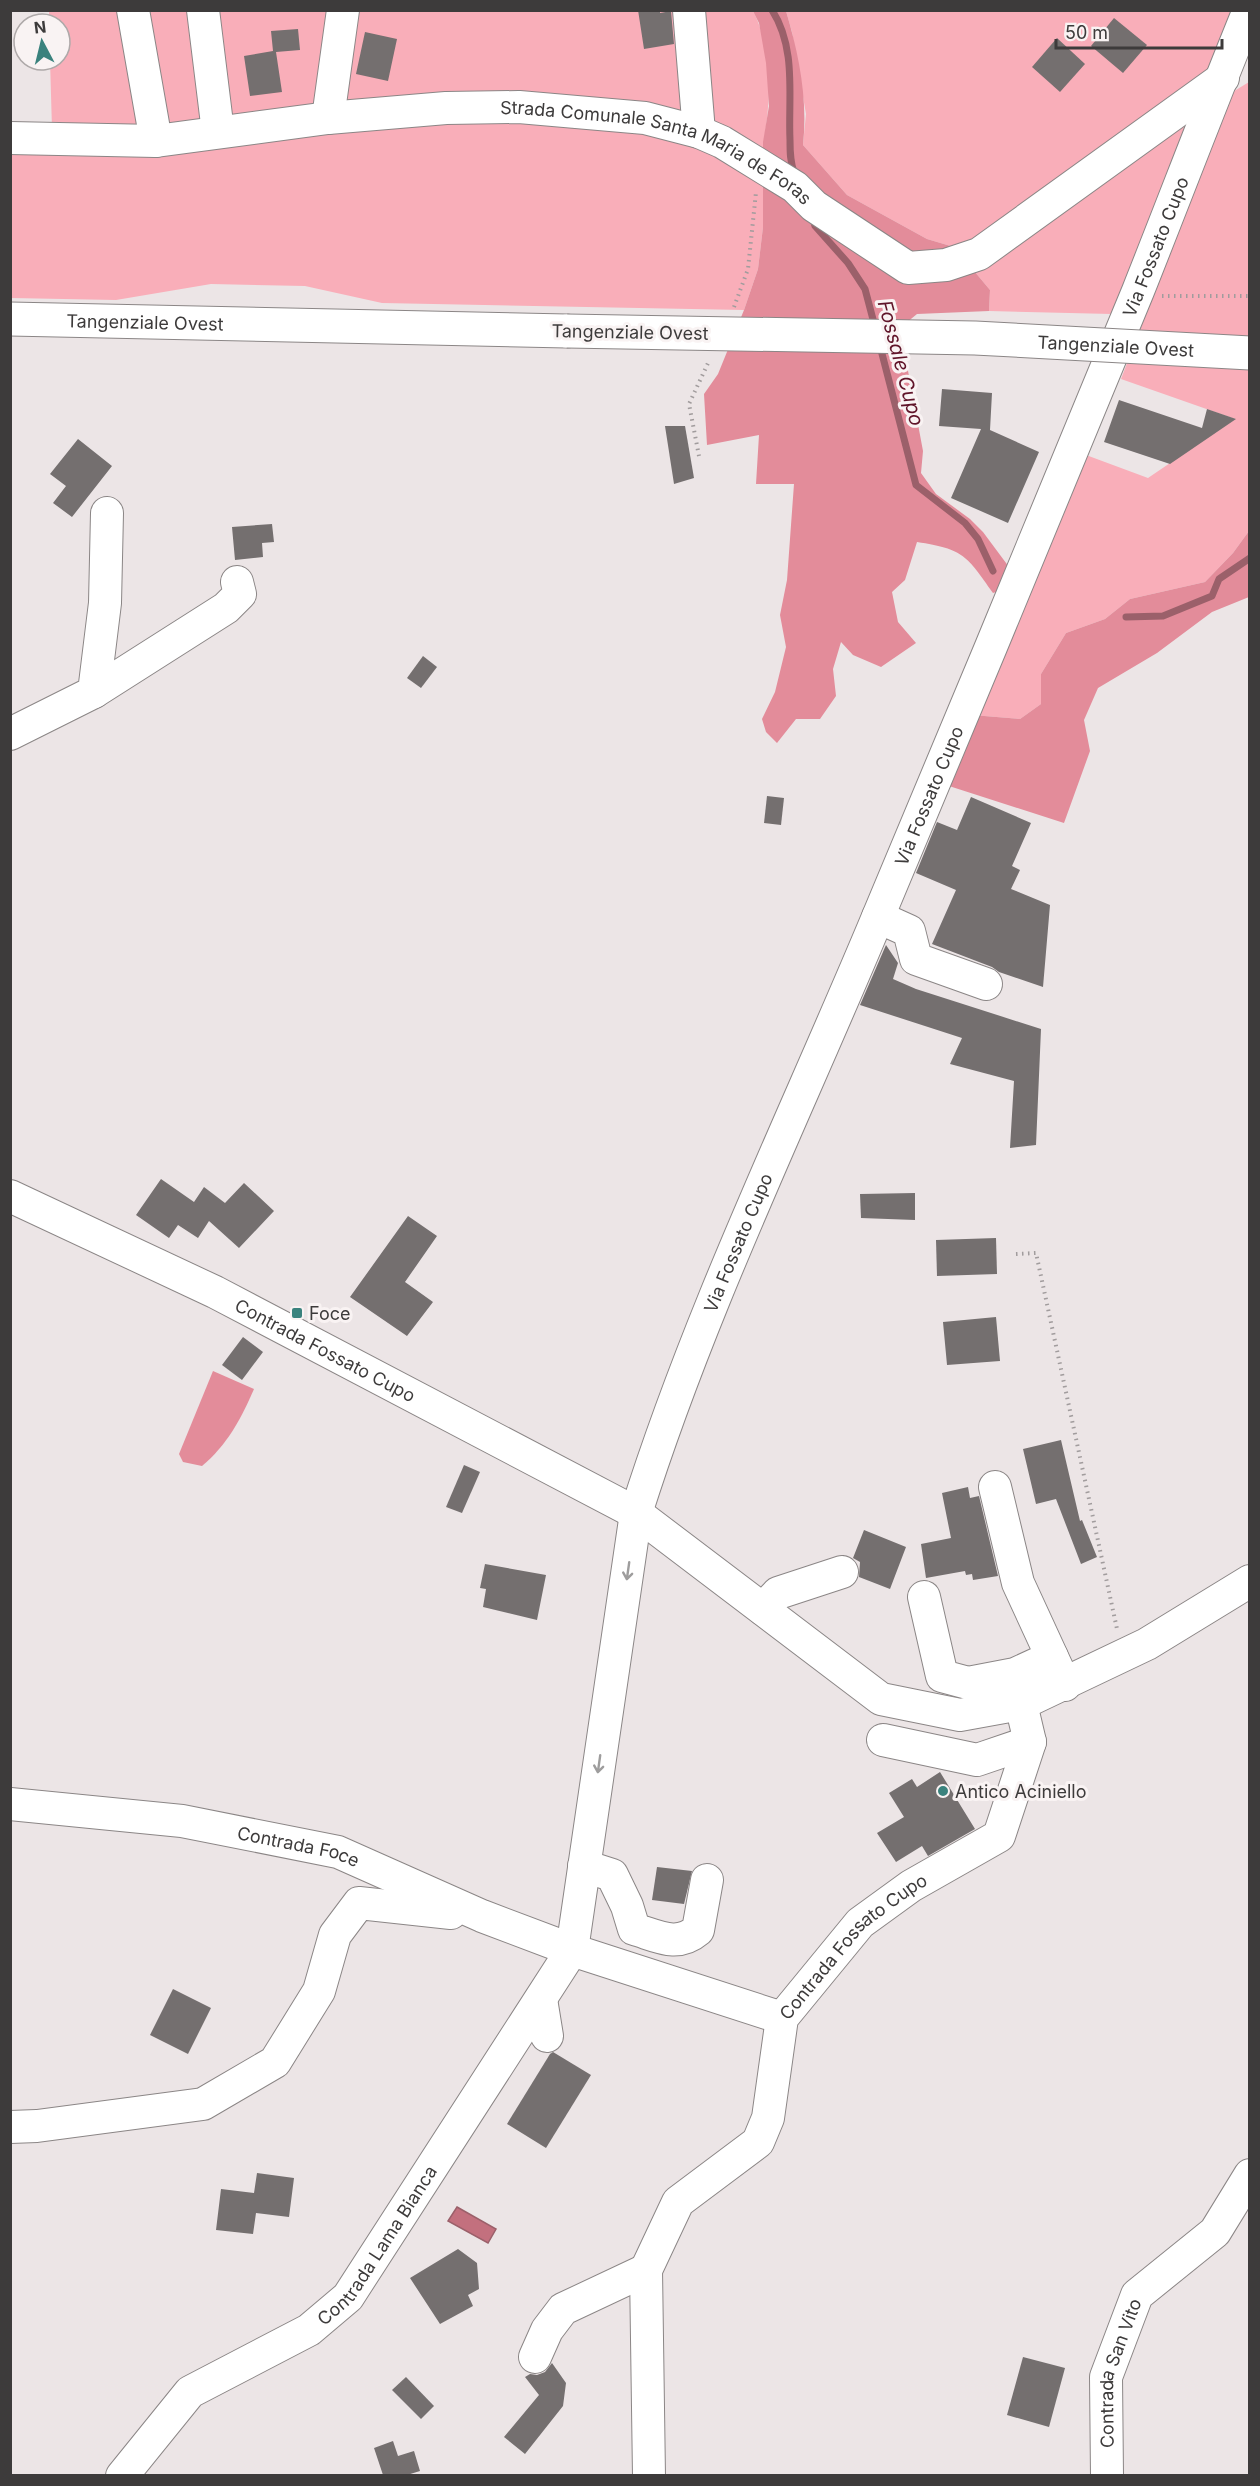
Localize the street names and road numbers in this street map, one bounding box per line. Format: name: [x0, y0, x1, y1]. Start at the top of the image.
street label: Strada Comunale Santa Maria de Foras: [500, 96, 816, 208]
street label: Via Fossato Cupo: [1118, 174, 1192, 320]
street label: Tangenziale Ovest: [66, 310, 224, 334]
street label: Tangenziale Ovest: [551, 320, 709, 344]
street label: Tangenziale Ovest: [1037, 331, 1195, 360]
street label: Via Fossato Cupo: [890, 723, 967, 868]
street label: Via Fossato Cupo: [699, 1170, 776, 1315]
street label: Contrada Fossato Cupo: [232, 1294, 419, 1406]
street label: Contrada Foce: [235, 1822, 363, 1871]
street label: Contrada Fossato Cupo: [775, 1869, 930, 2023]
street label: Contrada Lama Bianca: [313, 2161, 441, 2329]
street label: Contrada San Vito: [1095, 2296, 1145, 2448]

